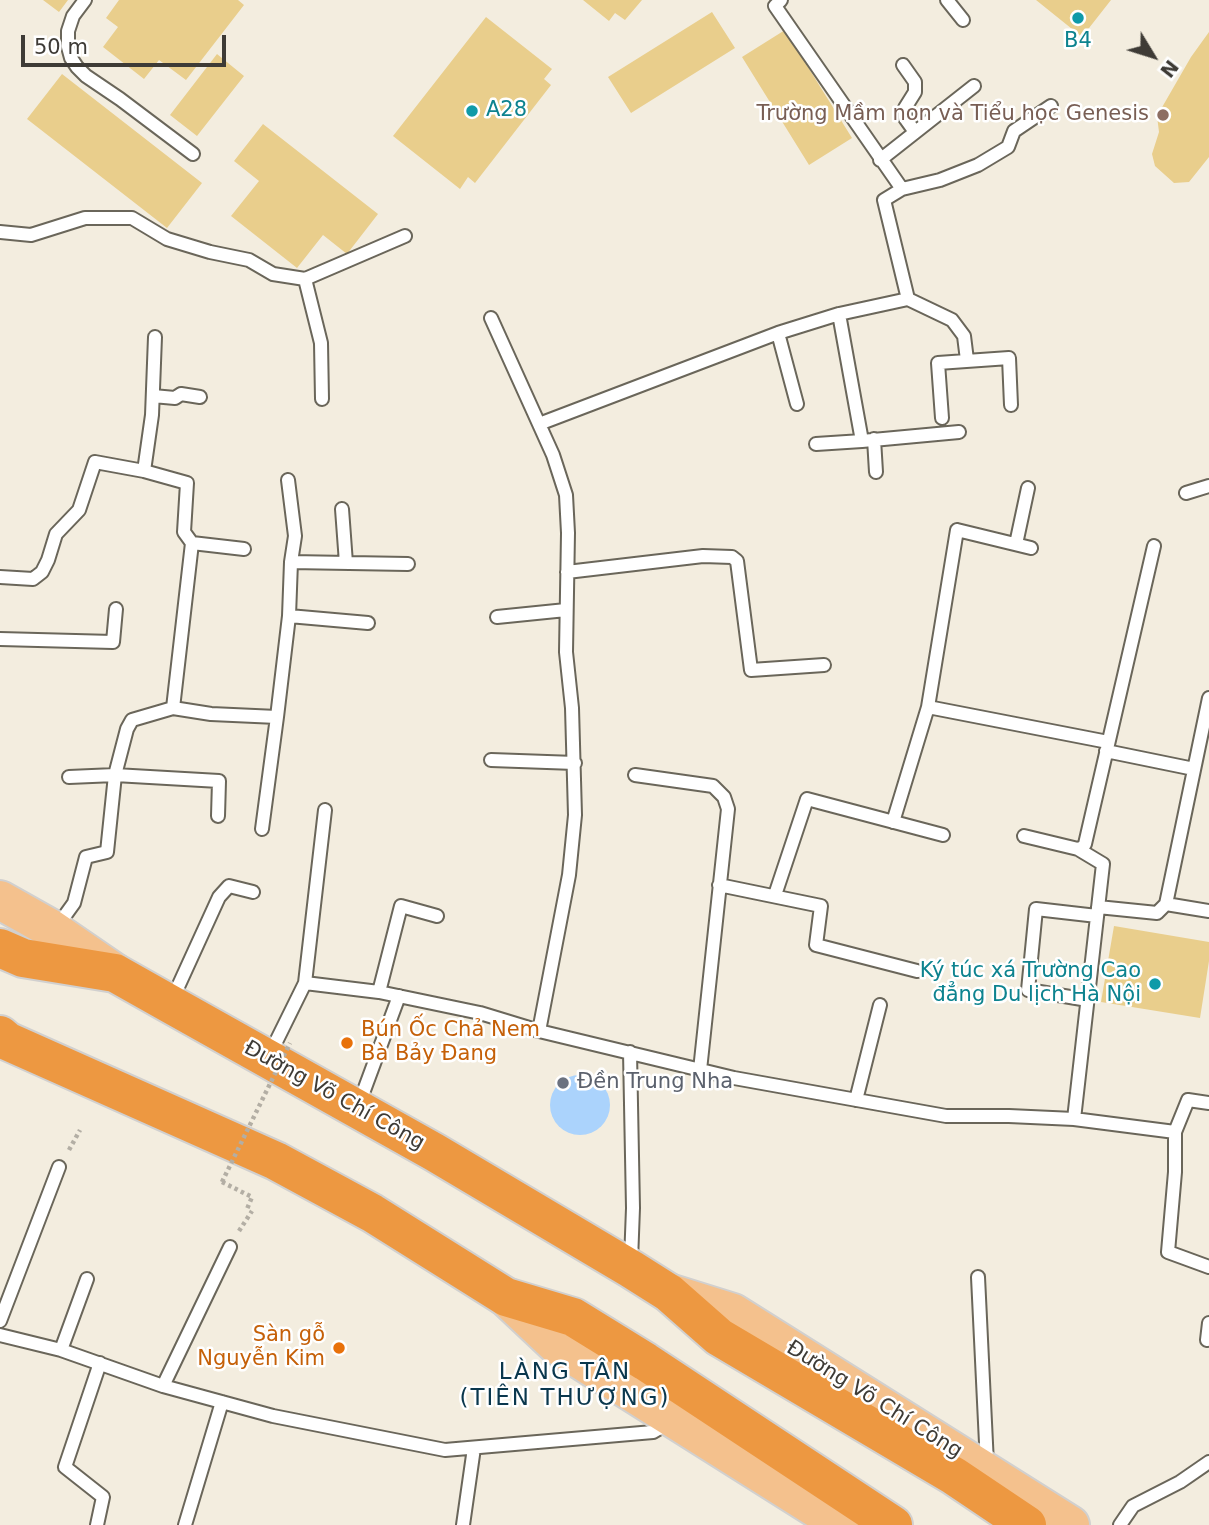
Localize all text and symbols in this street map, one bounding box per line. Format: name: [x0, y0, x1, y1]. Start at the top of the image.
marker: B4: [1070, 10, 1086, 26]
scale bar: [24, 21, 229, 65]
north arrow: [1118, 21, 1188, 91]
place label: B4: [1064, 29, 1092, 55]
text: 50 m: [34, 35, 88, 59]
text: N: [1156, 56, 1183, 82]
place label: A28: [486, 98, 527, 124]
place label: Trường Mầm non và Tiểu học Genesis: [756, 102, 1149, 128]
marker: A28: [464, 103, 480, 119]
marker: Trường Mầm non và Tiểu học Genesis: [1155, 107, 1171, 123]
place label: Ký túc xá Trường Cao đẳng Du lịch Hà Nội: [920, 959, 1141, 1009]
marker: Ký túc xá Trường Cao đẳng Du lịch Hà Nội: [1147, 976, 1163, 992]
place label: Bún Ốc Chả Nem Bà Bảy Đang: [361, 1018, 540, 1068]
marker: Bún Ốc Chả Nem Bà Bảy Đang: [339, 1035, 355, 1051]
street label: Đường Võ Chí Công: [239, 1036, 429, 1156]
place label: Đền Trung Nha: [577, 1070, 733, 1096]
marker: Đền Trung Nha: [555, 1075, 571, 1091]
place label: Sàn gỗ Nguyễn Kim: [197, 1323, 325, 1373]
street label: Đường Võ Chí Công: [781, 1336, 967, 1464]
marker: Sàn gỗ Nguyễn Kim: [331, 1340, 347, 1356]
district label: LÀNG TÂN (TIÊN THƯỢNG): [461, 1359, 669, 1413]

